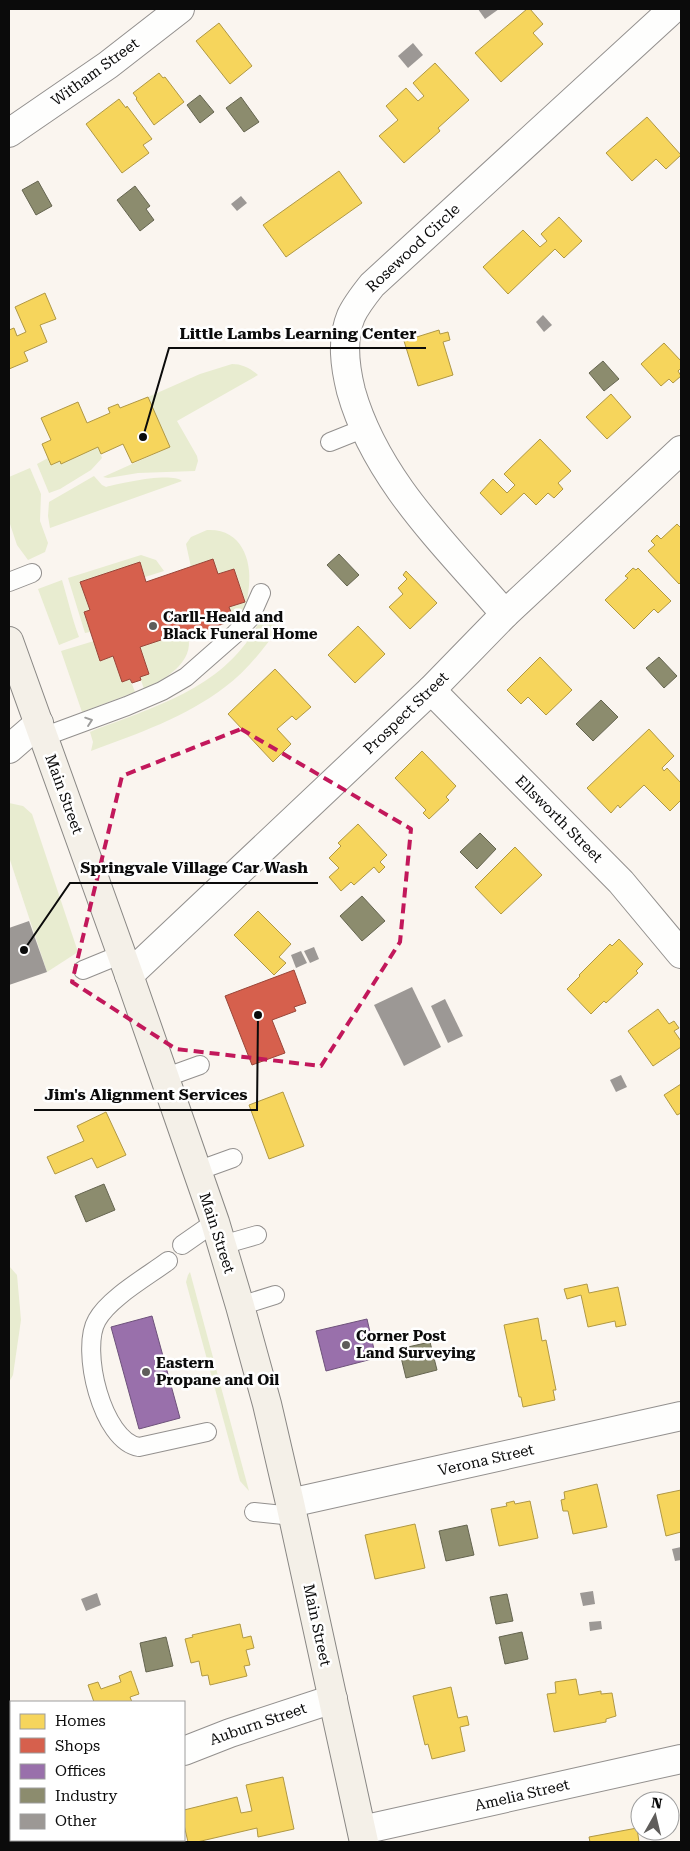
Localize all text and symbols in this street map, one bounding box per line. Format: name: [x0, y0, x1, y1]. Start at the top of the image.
street label: Witham Street: [48, 34, 143, 110]
street label: Rosewood Circle: [362, 200, 464, 296]
callout: Little Lambs Learning Center: [169, 317, 426, 348]
text: Little Lambs Learning Center: [179, 324, 417, 343]
place label: Carll-Heald and Black Funeral Home: [163, 608, 318, 643]
marker: Carll-Heald and Black Funeral Home: [147, 620, 159, 632]
street label: Prospect Street: [360, 668, 452, 758]
one-way arrow: [85, 717, 93, 727]
street label: Main Street: [41, 752, 87, 837]
street label: Ellsworth Street: [512, 772, 607, 867]
callout: Springvale Village Car Wash: [70, 852, 318, 883]
text: Springvale Village Car Wash: [80, 858, 308, 877]
callout: Jim's Alignment Services: [34, 1079, 257, 1110]
text: Jim's Alignment Services: [44, 1085, 248, 1104]
street label: Main Street: [196, 1190, 239, 1276]
place label: Corner Post Land Surveying: [356, 1327, 476, 1362]
marker: Corner Post Land Surveying: [340, 1339, 352, 1351]
place label: Eastern Propane and Oil: [156, 1354, 279, 1389]
marker: Eastern Propane and Oil: [140, 1366, 152, 1378]
street label: Verona Street: [436, 1440, 536, 1480]
street label: Main Street: [300, 1582, 335, 1668]
street label: Auburn Street: [207, 1699, 309, 1749]
legend: [10, 1701, 185, 1841]
text: Homes: [55, 1712, 106, 1730]
text: Shops: [55, 1737, 100, 1755]
text: Offices: [55, 1762, 106, 1780]
street label: Amelia Street: [473, 1775, 571, 1815]
text: Industry: [55, 1787, 117, 1805]
north arrow: [630, 1791, 680, 1841]
text: N: [650, 1794, 663, 1812]
text: Other: [55, 1812, 97, 1830]

